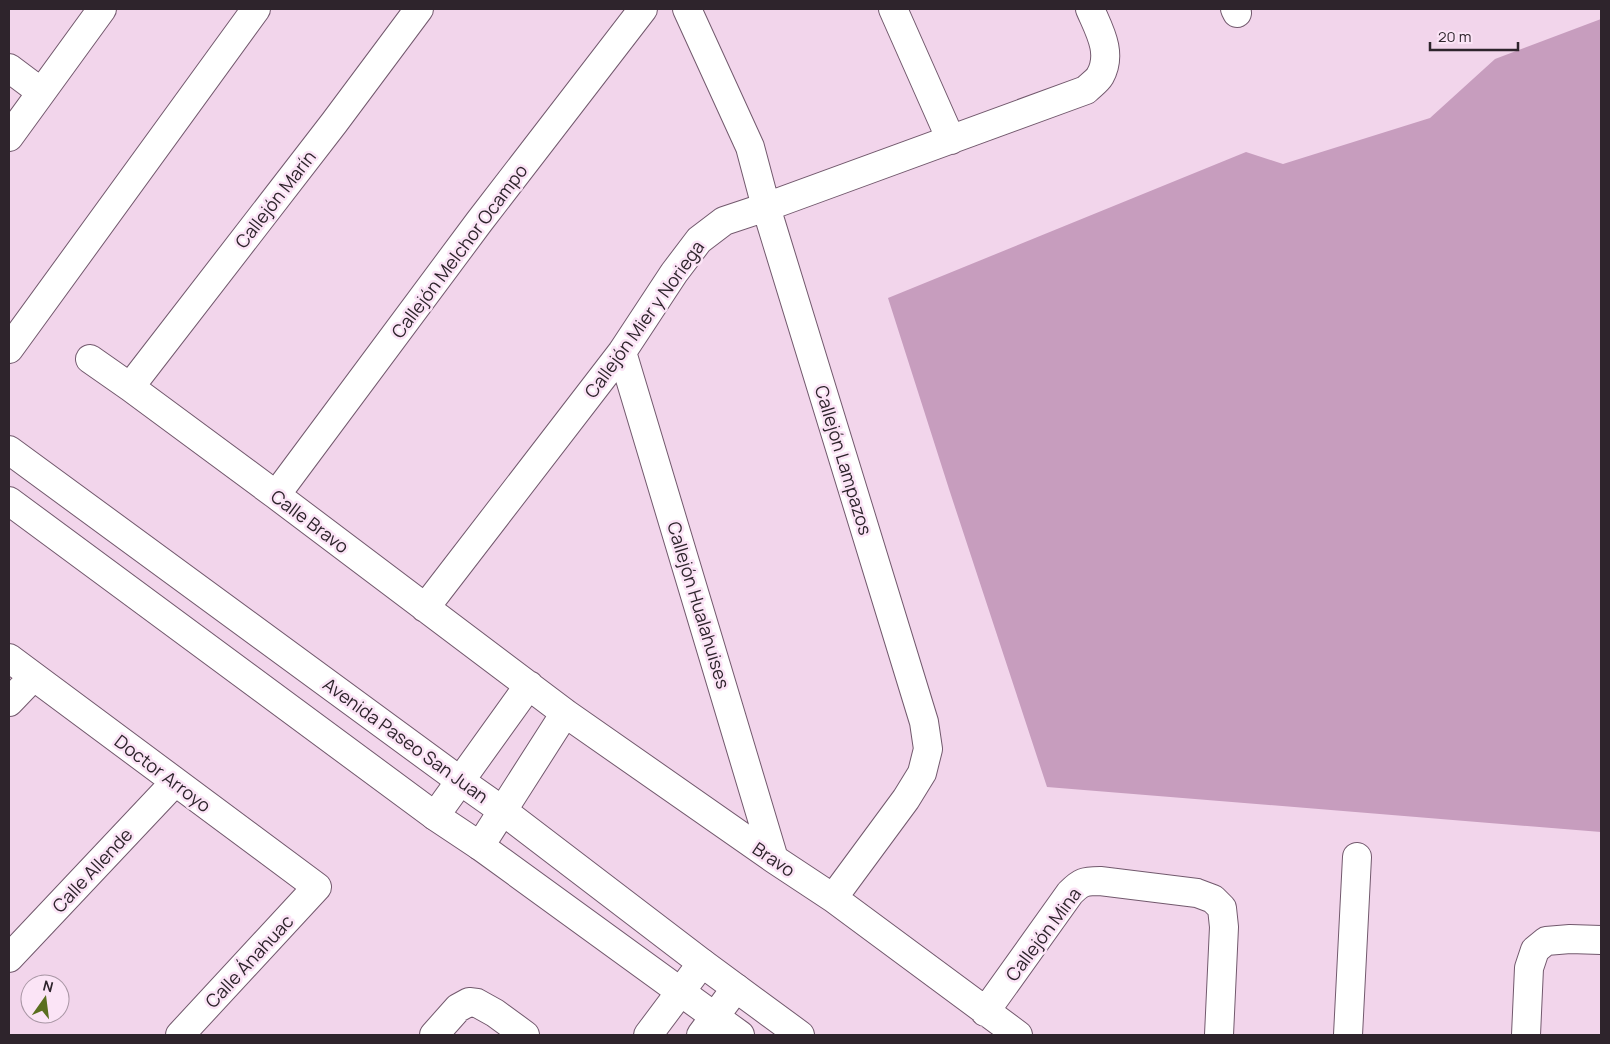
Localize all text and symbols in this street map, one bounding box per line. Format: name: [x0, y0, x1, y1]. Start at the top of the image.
scale bar: [1430, 20, 1518, 52]
text: 20 m: [1438, 26, 1471, 47]
street label: Callejón Marín: [229, 145, 321, 253]
street label: Callejón Melchor Ocampo: [386, 159, 532, 343]
street label: Callejón Mier y Noriega: [579, 235, 709, 403]
street label: Callejón Lampazos: [810, 382, 878, 538]
street label: Calle Bravo: [266, 484, 354, 558]
street label: Callejón Hualahuises: [662, 519, 736, 691]
street label: Avenida Paseo San Juan: [319, 672, 493, 808]
street label: Doctor Arroyo: [110, 729, 216, 817]
street label: Calle Allende: [47, 823, 137, 917]
street label: Bravo: [748, 836, 800, 882]
street label: Callejón Mina: [1000, 882, 1086, 986]
street label: Calle Ánahuac: [200, 909, 298, 1013]
north arrow: [20, 974, 70, 1024]
text: N: [41, 975, 55, 996]

